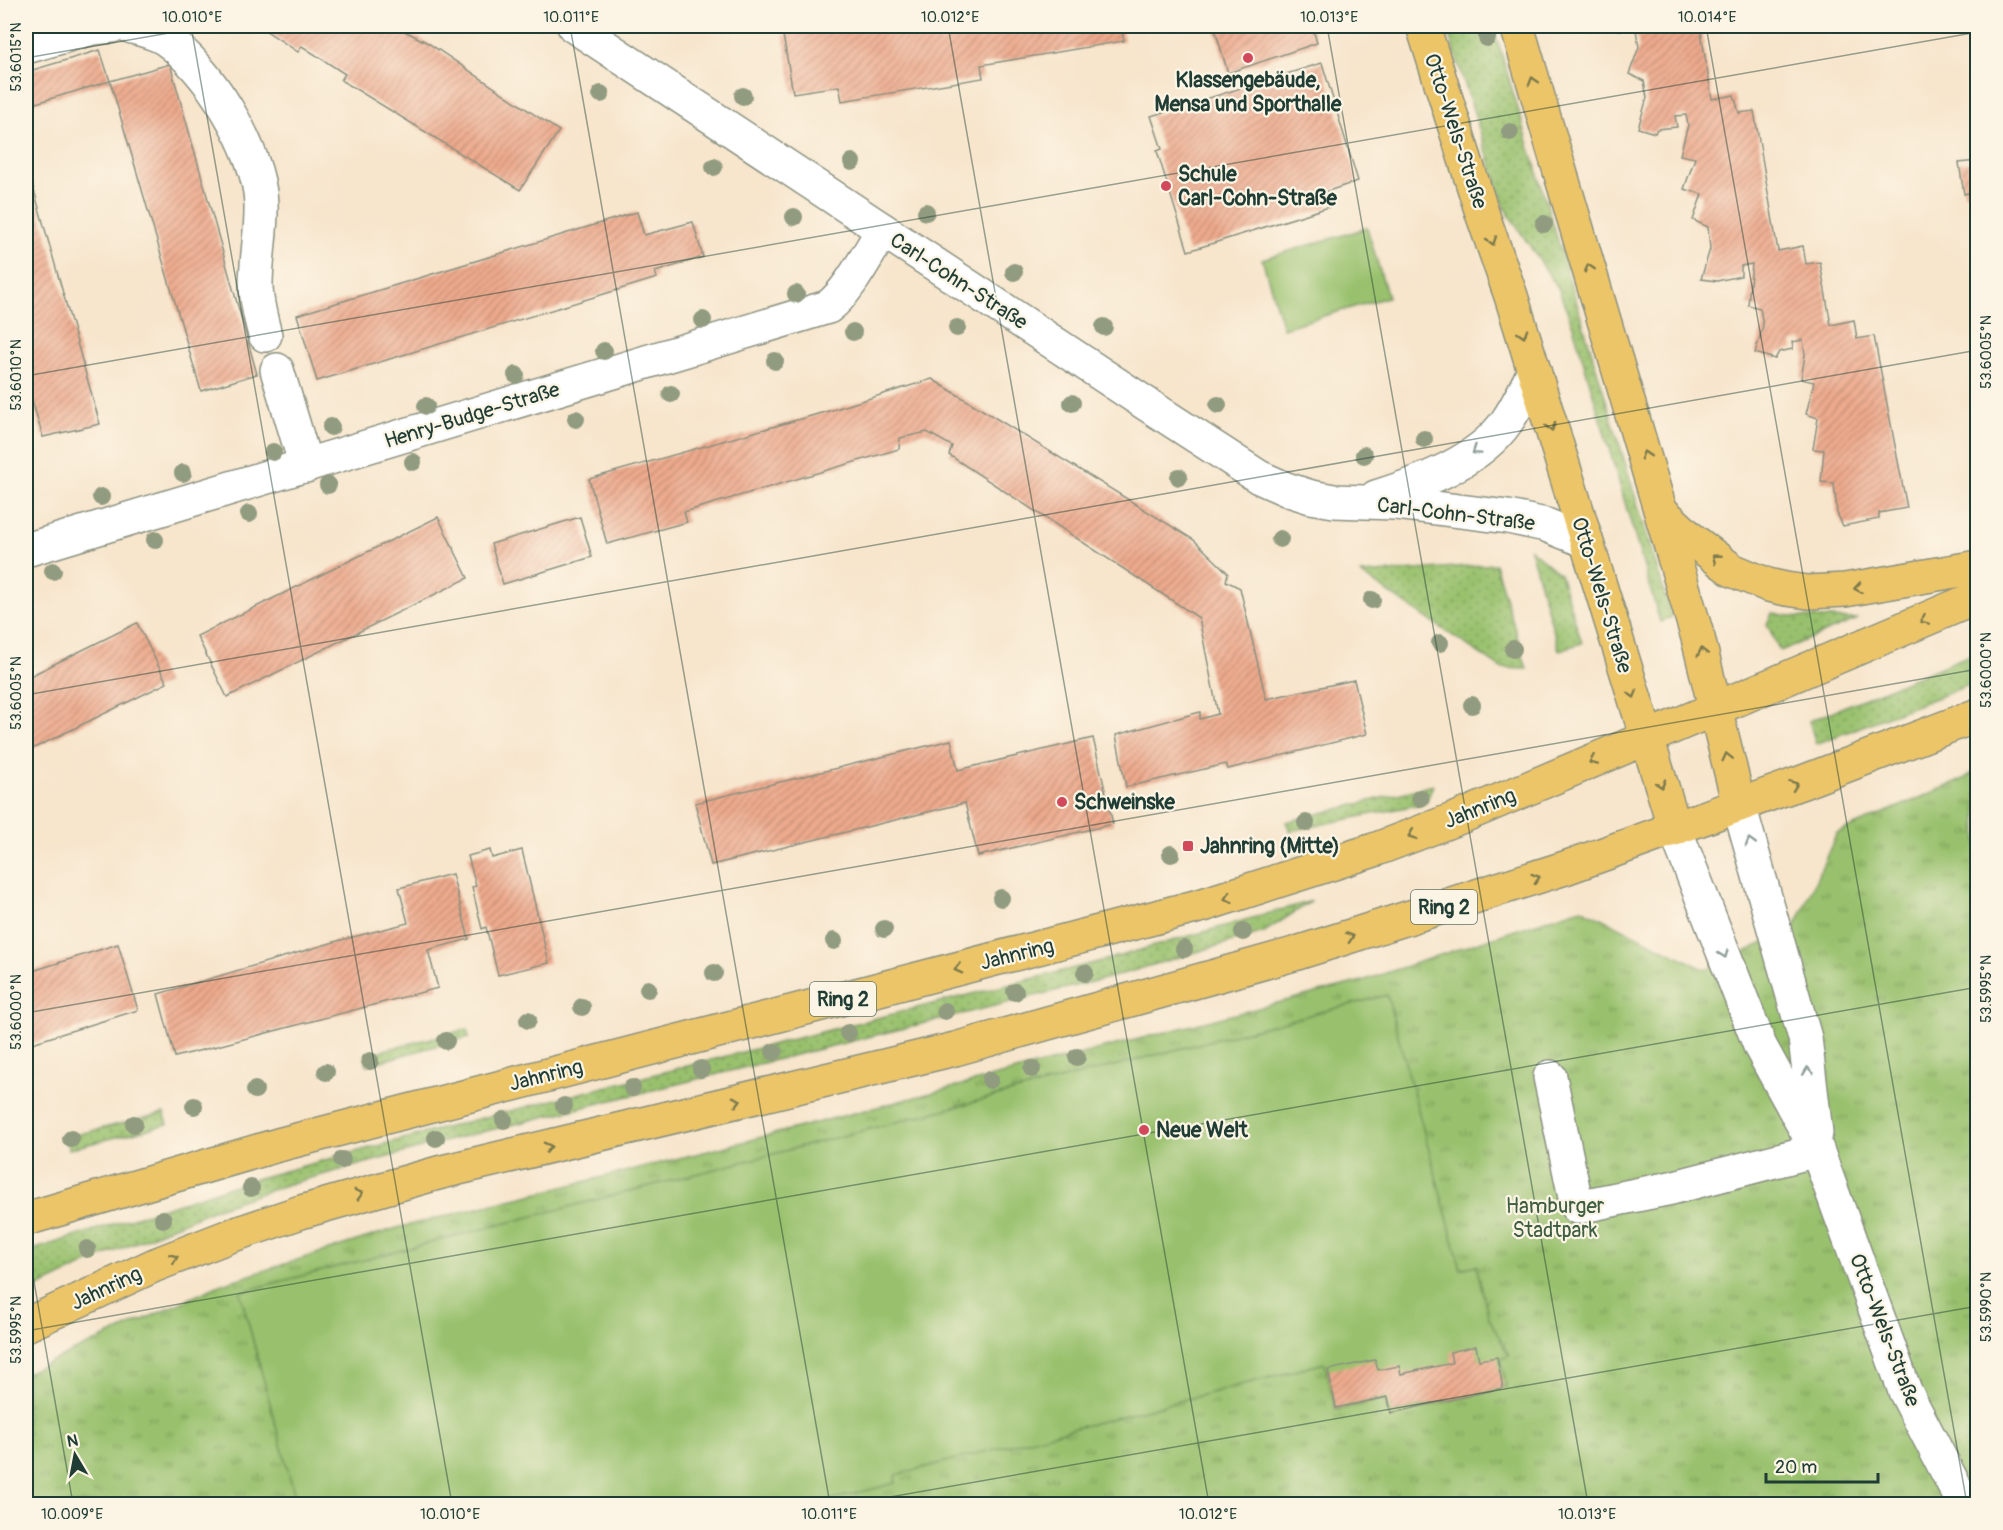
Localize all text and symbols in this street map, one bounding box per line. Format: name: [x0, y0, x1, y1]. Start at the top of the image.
text: 10.010°E: [162, 8, 222, 27]
text: 10.011°E: [543, 8, 599, 27]
text: 10.012°E: [921, 8, 979, 27]
text: 10.013°E: [1300, 8, 1358, 27]
text: 10.014°E: [1678, 8, 1736, 27]
text: 53.6015°N: [7, 22, 26, 92]
street label: Otto-Wels-Straße: [1418, 50, 1494, 213]
marker: Klassengebäude, Mensa und Sporthalle: [1241, 51, 1255, 65]
place label: Klassengebäude, Mensa und Sporthalle: [1155, 67, 1342, 118]
one-way arrow: [1528, 76, 1540, 87]
place label: Schule Carl-Cohn-Straße: [1178, 161, 1337, 212]
marker: Schule Carl-Cohn-Straße: [1159, 179, 1173, 193]
street label: Carl-Cohn-Straße: [885, 227, 1033, 336]
one-way arrow: [1484, 235, 1497, 246]
one-way arrow: [1584, 263, 1596, 274]
text: 53.6005°N: [1977, 315, 1996, 389]
one-way arrow: [1516, 328, 1528, 339]
text: 53.6010°N: [7, 339, 26, 411]
street label: Henry-Budge-Straße: [381, 376, 564, 455]
one-way arrow: [1544, 421, 1556, 432]
one-way arrow: [1472, 444, 1483, 455]
one-way arrow: [1640, 450, 1652, 461]
street label: Carl-Cohn-Straße: [1375, 491, 1537, 538]
street label: Otto-Wels-Straße: [1565, 514, 1638, 677]
one-way arrow: [1712, 554, 1723, 565]
one-way arrow: [1853, 581, 1862, 593]
one-way arrow: [1919, 613, 1930, 625]
text: 53.6000°N: [1977, 632, 1996, 708]
one-way arrow: [1696, 647, 1709, 657]
text: 53.6005°N: [7, 656, 26, 730]
one-way arrow: [1626, 688, 1638, 699]
one-way arrow: [1722, 752, 1735, 762]
one-way arrow: [1588, 754, 1599, 766]
one-way arrow: [1654, 778, 1666, 789]
one-way arrow: [1788, 780, 1799, 792]
street label: Jahnring: [1440, 782, 1520, 835]
place label: Schweinske: [1074, 789, 1175, 816]
marker: Schweinske: [1055, 795, 1069, 809]
one-way arrow: [1407, 828, 1418, 841]
place label: Jahnring (Mitte): [1200, 833, 1340, 860]
one-way arrow: [1745, 838, 1757, 848]
marker: Jahnring (Mitte): [1181, 839, 1195, 853]
one-way arrow: [1530, 872, 1541, 885]
road number: Ring 2: [1411, 890, 1477, 924]
one-way arrow: [1223, 891, 1234, 903]
one-way arrow: [1344, 931, 1355, 944]
street label: Jahnring: [977, 932, 1057, 977]
one-way arrow: [1717, 948, 1729, 959]
text: 53.5995°N: [1977, 955, 1996, 1023]
one-way arrow: [953, 961, 963, 974]
text: 53.6000°N: [7, 974, 26, 1050]
road number: Ring 2: [810, 982, 876, 1016]
street label: Jahnring: [506, 1053, 586, 1098]
one-way arrow: [1803, 1066, 1815, 1075]
one-way arrow: [732, 1096, 742, 1109]
place label: Neue Welt: [1156, 1117, 1248, 1144]
marker: Neue Welt: [1137, 1123, 1151, 1137]
one-way arrow: [543, 1141, 553, 1154]
one-way arrow: [353, 1189, 363, 1201]
park label: Hamburger Stadtpark: [1506, 1193, 1605, 1244]
street label: Otto-Wels-Straße: [1843, 1250, 1926, 1411]
one-way arrow: [168, 1253, 179, 1265]
street label: Jahnring: [66, 1260, 146, 1317]
text: 53.5990°N: [1977, 1272, 1996, 1342]
text: 53.5995°N: [7, 1296, 26, 1364]
north arrow: [45, 1425, 105, 1485]
text: N: [66, 1430, 80, 1452]
scale bar: [1766, 1446, 1878, 1484]
text: 20 m: [1775, 1456, 1817, 1479]
text: 10.009°E: [41, 1505, 103, 1524]
text: 10.010°E: [420, 1505, 480, 1524]
text: 10.011°E: [801, 1505, 857, 1524]
text: 10.012°E: [1179, 1505, 1237, 1524]
text: 10.013°E: [1558, 1505, 1616, 1524]

